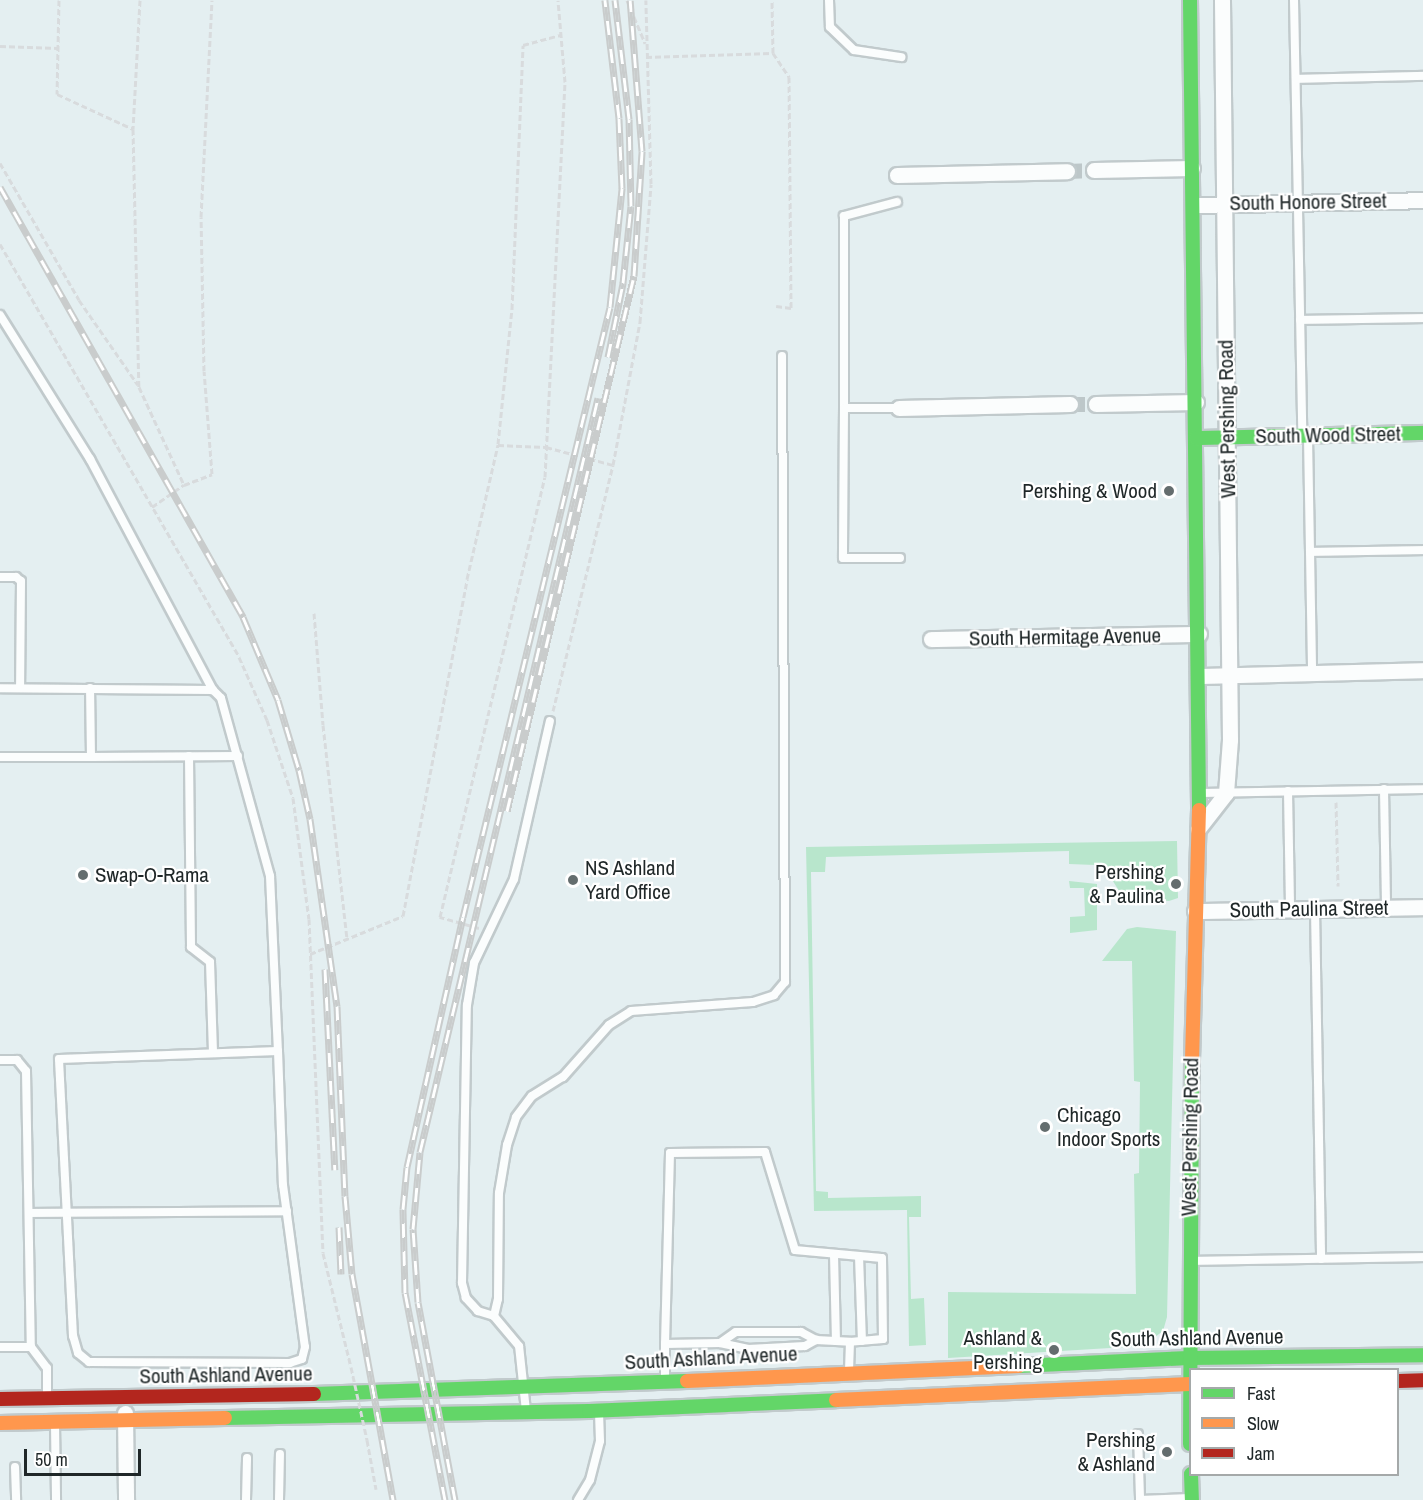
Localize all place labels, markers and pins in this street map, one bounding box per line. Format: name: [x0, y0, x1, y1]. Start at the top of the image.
place label: Pershing & Wood: [1022, 478, 1157, 504]
marker: Pershing & Wood: [1162, 484, 1176, 498]
place label: NS Ashland Yard Office: [585, 855, 676, 905]
place label: Pershing & Paulina: [1089, 859, 1164, 909]
place label: Swap-O-Rama: [95, 862, 209, 888]
marker: Swap-O-Rama: [76, 868, 90, 882]
marker: NS Ashland Yard Office: [566, 873, 580, 887]
marker: Pershing & Paulina: [1169, 877, 1183, 891]
place label: Chicago Indoor Sports: [1057, 1102, 1160, 1152]
marker: Chicago Indoor Sports: [1038, 1120, 1052, 1134]
place label: Ashland & Pershing: [964, 1325, 1042, 1375]
marker: Ashland & Pershing: [1047, 1343, 1061, 1357]
place label: Pershing & Ashland: [1077, 1427, 1155, 1477]
marker: Pershing & Ashland: [1160, 1445, 1174, 1459]

